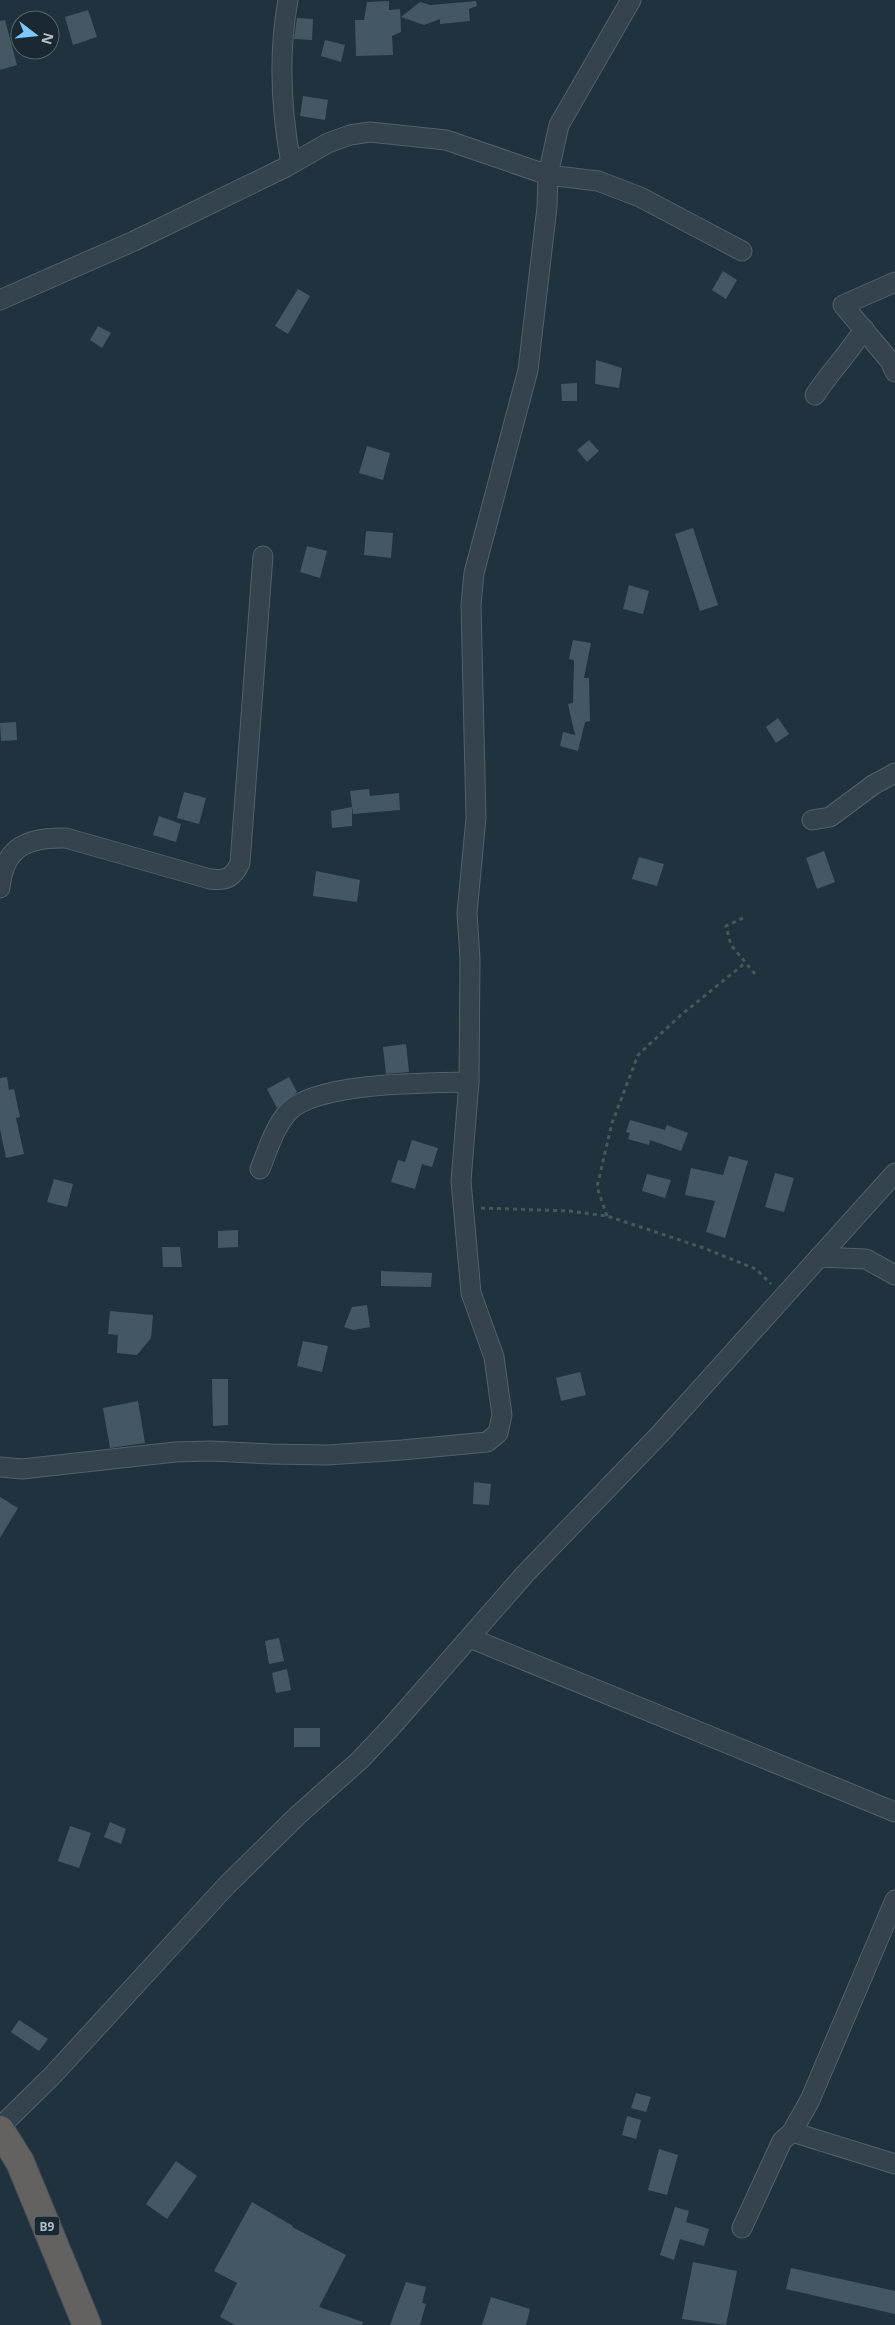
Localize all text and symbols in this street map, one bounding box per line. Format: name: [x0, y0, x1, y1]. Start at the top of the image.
north arrow: [10, 10, 60, 60]
text: N: [37, 31, 59, 47]
road number: B9: [34, 2216, 60, 2236]

